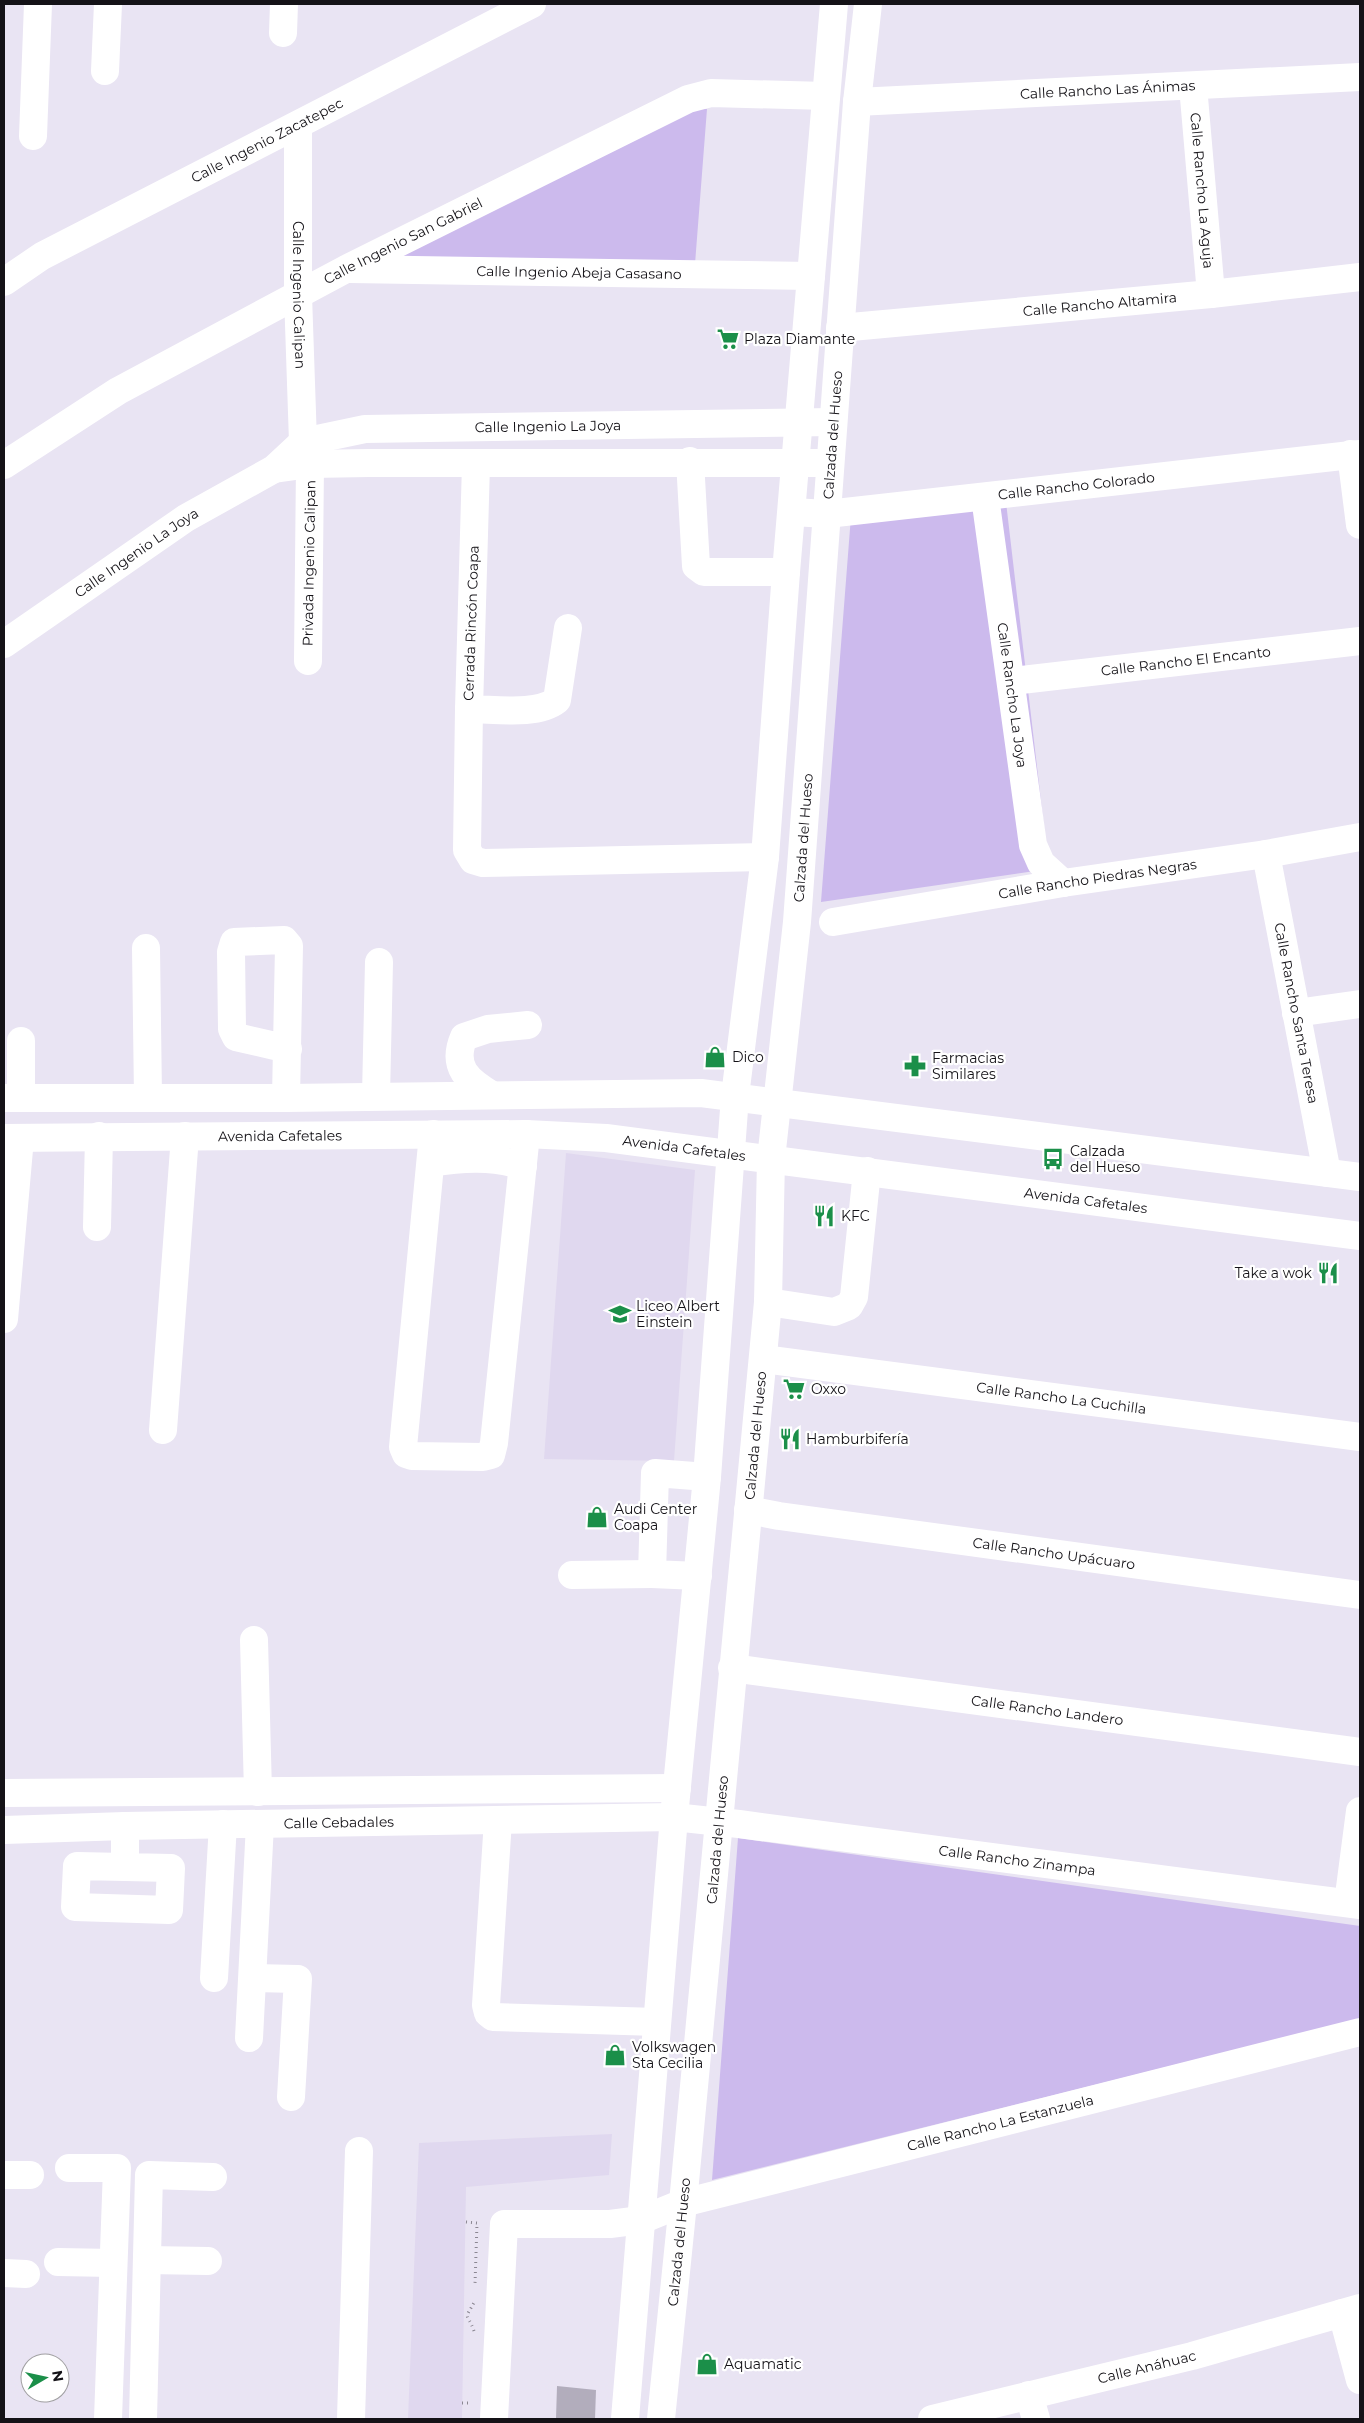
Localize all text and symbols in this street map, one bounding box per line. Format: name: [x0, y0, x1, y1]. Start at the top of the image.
street label: Calle Rancho Las Ánimas: [1020, 76, 1196, 103]
street label: Calle Ingenio Zacatepec: [188, 94, 346, 187]
street label: Calle Rancho La Aguja: [1186, 112, 1218, 269]
street label: Calle Ingenio San Gabriel: [320, 194, 485, 288]
street label: Calle Ingenio Calipan: [289, 221, 310, 369]
street label: Calle Ingenio Abeja Casasano: [476, 262, 682, 283]
street label: Calle Rancho Altamira: [1022, 288, 1178, 320]
supermarket icon: Plaza Diamante: [715, 326, 741, 352]
place label: Plaza Diamante: [744, 330, 855, 348]
street label: Calzada del Hueso: [819, 370, 846, 500]
street label: Calle Ingenio La Joya: [474, 416, 621, 436]
street label: Calle Rancho Colorado: [997, 468, 1156, 504]
street label: Privada Ingenio Calipan: [299, 480, 319, 646]
street label: Calle Ingenio La Joya: [71, 504, 202, 601]
street label: Cerrada Rincón Coapa: [459, 545, 483, 701]
street label: Calle Rancho La Joya: [993, 621, 1031, 769]
street label: Calle Rancho El Encanto: [1100, 642, 1272, 680]
street label: Calzada del Hueso: [789, 773, 817, 903]
street label: Calle Rancho Piedras Negras: [997, 855, 1198, 903]
street label: Calle Rancho Santa Teresa: [1270, 921, 1323, 1105]
shop icon: Dico: [702, 1044, 728, 1070]
place label: Dico: [732, 1048, 764, 1066]
place label: Farmacias Similares: [932, 1049, 1004, 1083]
pharmacy icon: Farmacias Similares: [902, 1053, 928, 1079]
street label: Avenida Cafetales: [218, 1126, 342, 1145]
street label: Avenida Cafetales: [621, 1131, 747, 1165]
place label: Calzada del Hueso: [1070, 1142, 1140, 1176]
bus stop icon: Calzada del Hueso: [1040, 1146, 1066, 1172]
street label: Avenida Cafetales: [1023, 1183, 1149, 1217]
restaurant icon: KFC: [811, 1203, 837, 1229]
place label: KFC: [841, 1207, 870, 1225]
restaurant icon: Take a wok: [1315, 1260, 1341, 1286]
place label: Take a wok: [1235, 1264, 1313, 1282]
place label: Liceo Albert Einstein: [636, 1297, 720, 1331]
school or university icon: Liceo Albert Einstein: [607, 1301, 633, 1327]
street label: Calzada del Hueso: [740, 1370, 770, 1501]
supermarket icon: Oxxo: [781, 1376, 807, 1402]
street label: Calle Rancho La Cuchilla: [975, 1378, 1148, 1418]
place label: Oxxo: [811, 1380, 846, 1398]
restaurant icon: Hamburbifería: [777, 1426, 803, 1452]
place label: Hamburbifería: [806, 1430, 909, 1448]
place label: Audi Center Coapa: [614, 1500, 698, 1534]
shop icon: Audi Center Coapa: [584, 1504, 610, 1530]
street label: Calle Rancho Upácuaro: [971, 1533, 1137, 1573]
street label: Calle Rancho Landero: [970, 1691, 1125, 1729]
street label: Calzada del Hueso: [702, 1774, 732, 1905]
street label: Calle Cebadales: [284, 1813, 394, 1832]
street label: Calle Rancho Zinampa: [937, 1841, 1097, 1879]
place label: Volkswagen Sta Cecilia: [632, 2038, 716, 2072]
shop icon: Volkswagen Sta Cecilia: [602, 2042, 628, 2068]
street label: Calle Rancho La Estanzuela: [905, 2091, 1095, 2155]
street label: Calzada del Hueso: [664, 2177, 694, 2307]
street label: Calle Anáhuac: [1096, 2346, 1198, 2388]
shop icon: Aquamatic: [694, 2351, 720, 2377]
north arrow: [20, 2353, 70, 2403]
place label: Aquamatic: [724, 2355, 802, 2373]
text: N: [48, 2369, 68, 2383]

